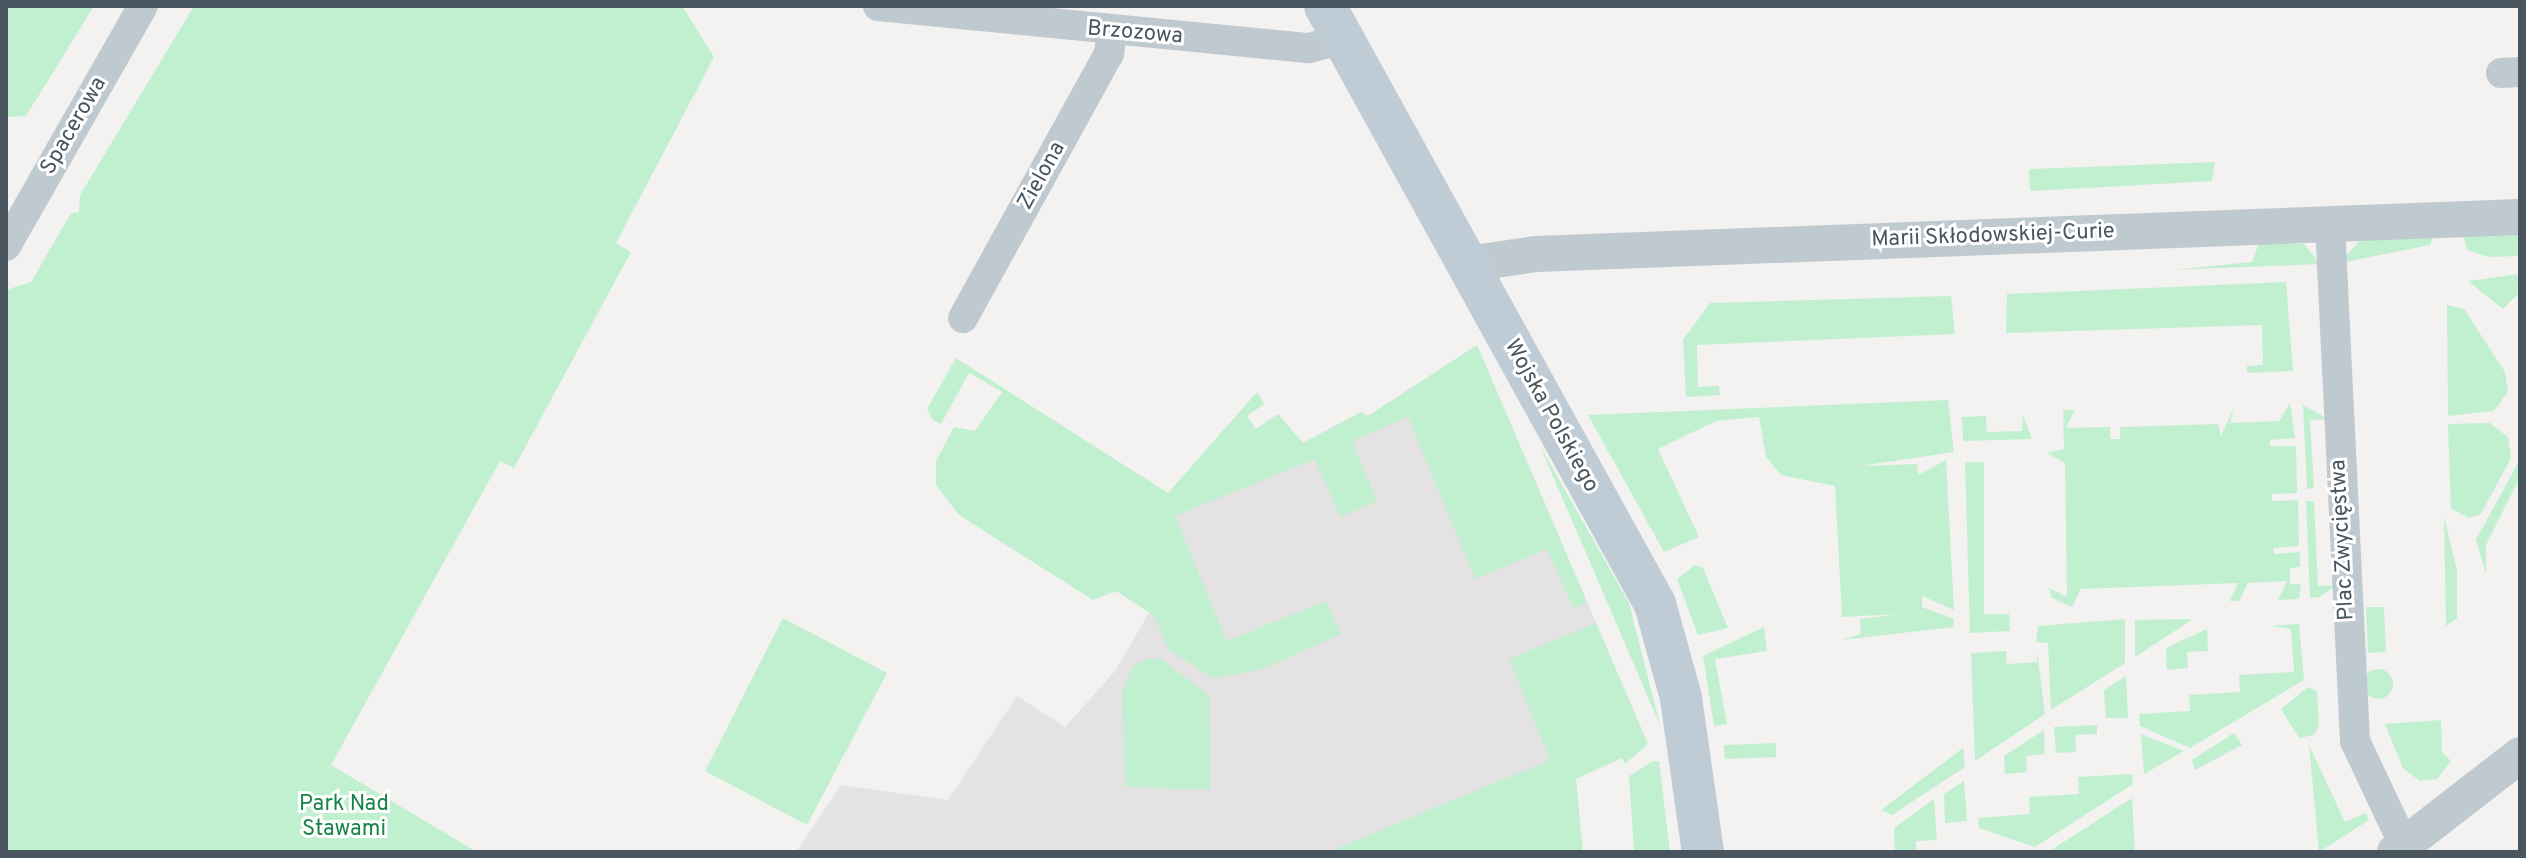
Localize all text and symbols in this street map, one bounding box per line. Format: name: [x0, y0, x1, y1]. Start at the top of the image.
street label: Brzozowa: [1086, 16, 1184, 50]
street label: Spacerowa: [36, 73, 112, 179]
street label: Zielona: [1013, 137, 1071, 215]
street label: Marii Skłodowskiej-Curie: [1871, 219, 2115, 253]
street label: Wojska Polskiego: [1498, 335, 1604, 497]
street label: Plac Zwycięstwa: [2326, 459, 2360, 621]
park label: Park Nad Stawami: [299, 791, 389, 842]

